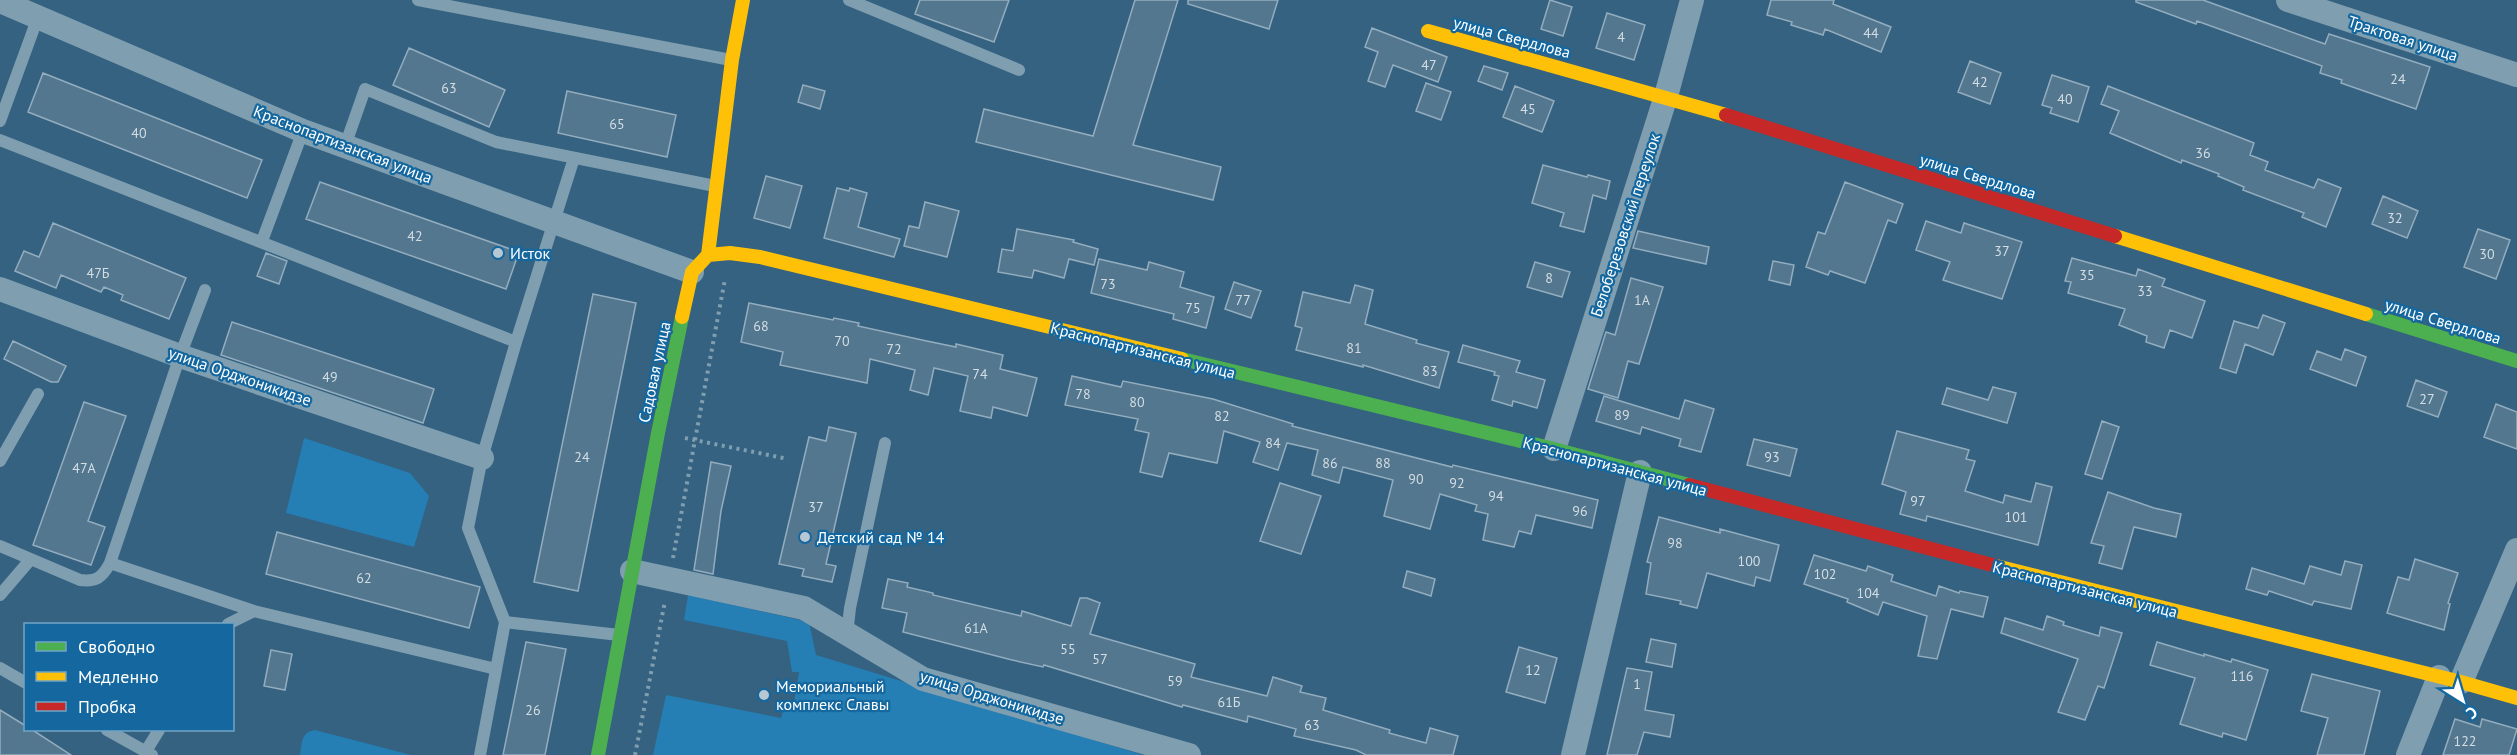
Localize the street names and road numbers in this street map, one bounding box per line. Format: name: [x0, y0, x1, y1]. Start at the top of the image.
street label: Трактовая улица: [2345, 11, 2461, 65]
street label: улица Свердлова: [1451, 12, 1573, 62]
street label: Краснопартизанская улица: [251, 101, 435, 187]
street label: Белоберезовский переулок: [1586, 130, 1664, 319]
street label: улица Свердлова: [1917, 149, 2039, 203]
street label: улица Свердлова: [2382, 294, 2504, 348]
street label: Краснопартизанская улица: [1048, 317, 1238, 383]
street label: Садовая улица: [634, 320, 674, 424]
street label: улица Орджоникидзе: [166, 342, 314, 410]
street label: Краснопартизанская улица: [1521, 432, 1709, 500]
street label: Краснопартизанская улица: [1990, 556, 2180, 622]
street label: улица Орджоникидзе: [917, 666, 1067, 728]

